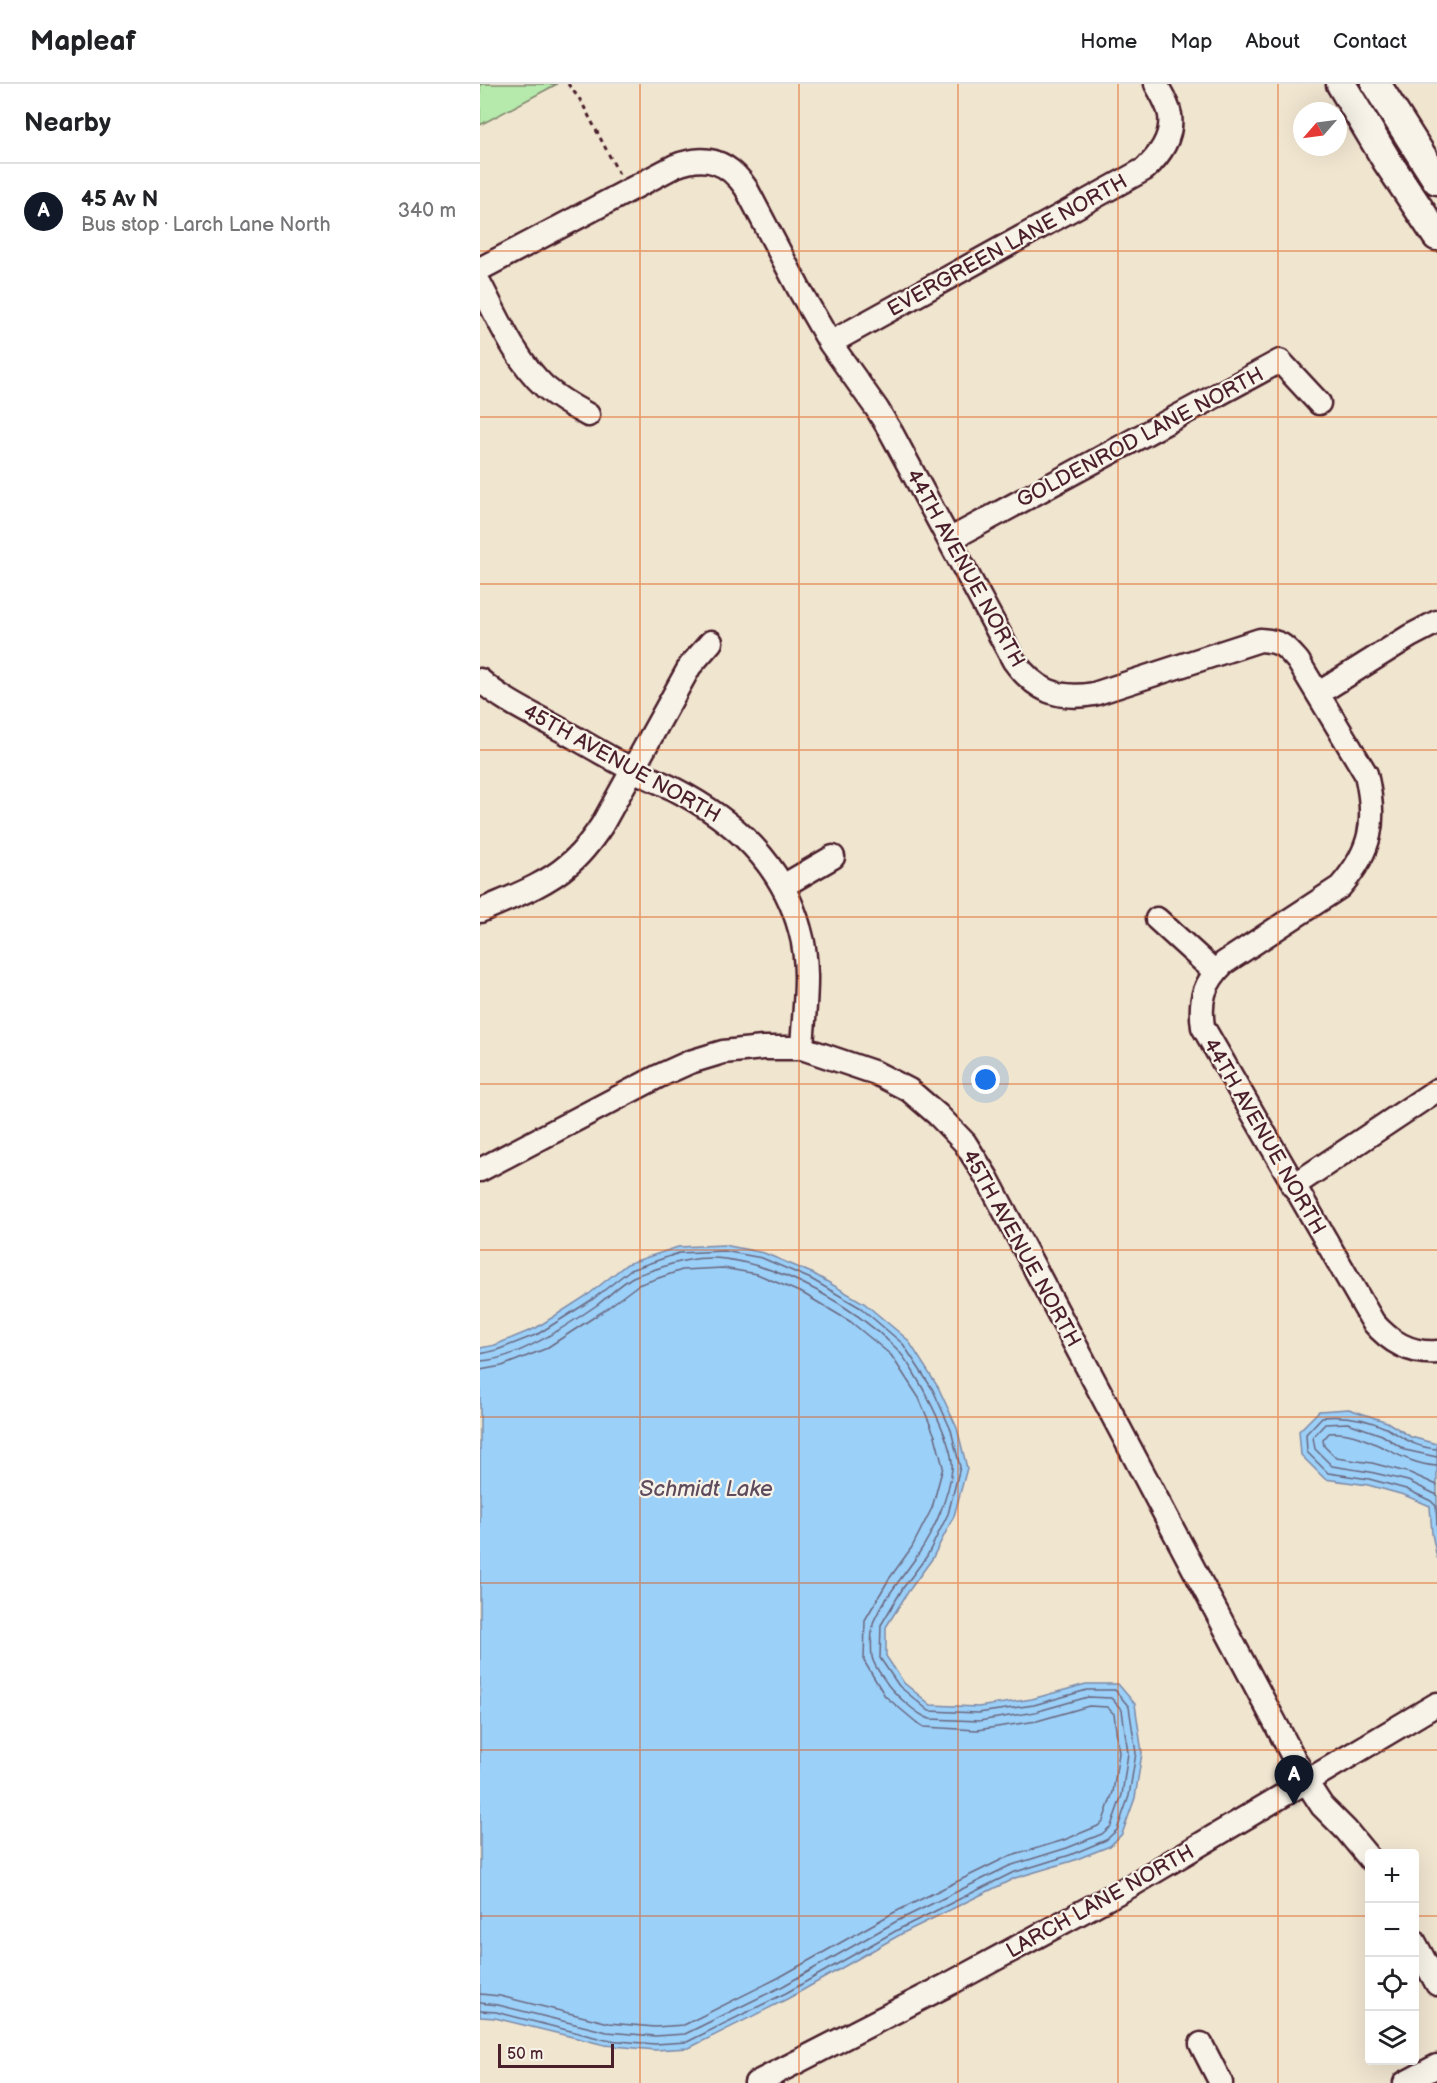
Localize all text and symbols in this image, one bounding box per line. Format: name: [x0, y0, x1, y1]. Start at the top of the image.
text: Mapleaf: [30, 25, 136, 58]
text: Home: [1080, 29, 1137, 54]
text: Map: [1170, 29, 1212, 54]
text: About: [1245, 29, 1300, 54]
text: Contact: [1333, 29, 1407, 54]
north arrow: [1293, 102, 1347, 156]
text: Nearby: [24, 108, 111, 139]
street label: EVERGREEN LANE NORTH: [883, 169, 1132, 322]
text: 45 Av N: [81, 186, 158, 213]
text: A: [37, 199, 50, 223]
text: 340 m: [398, 199, 456, 223]
text: Bus stop · Larch Lane North: [81, 213, 331, 237]
street label: GOLDENROD LANE NORTH: [1013, 362, 1268, 513]
street label: 44TH AVENUE NORTH: [901, 465, 1030, 672]
street label: 45TH AVENUE NORTH: [519, 699, 725, 828]
street label: 44TH AVENUE NORTH: [1198, 1034, 1331, 1239]
your location: [971, 1065, 1000, 1094]
street label: 45TH AVENUE NORTH: [957, 1145, 1086, 1351]
water label: Schmidt Lake: [639, 1476, 773, 1503]
pin: A: [1274, 1756, 1314, 1805]
street label: LARCH LANE NORTH: [1002, 1839, 1198, 1963]
map controls: [1365, 1849, 1419, 2065]
button: +: [1365, 1849, 1419, 1903]
button: −: [1365, 1903, 1419, 1957]
button: locate: [1365, 1957, 1419, 2011]
button: layers: [1365, 2011, 1419, 2065]
scale bar: [498, 2041, 614, 2068]
text: 50 m: [507, 2045, 543, 2064]

